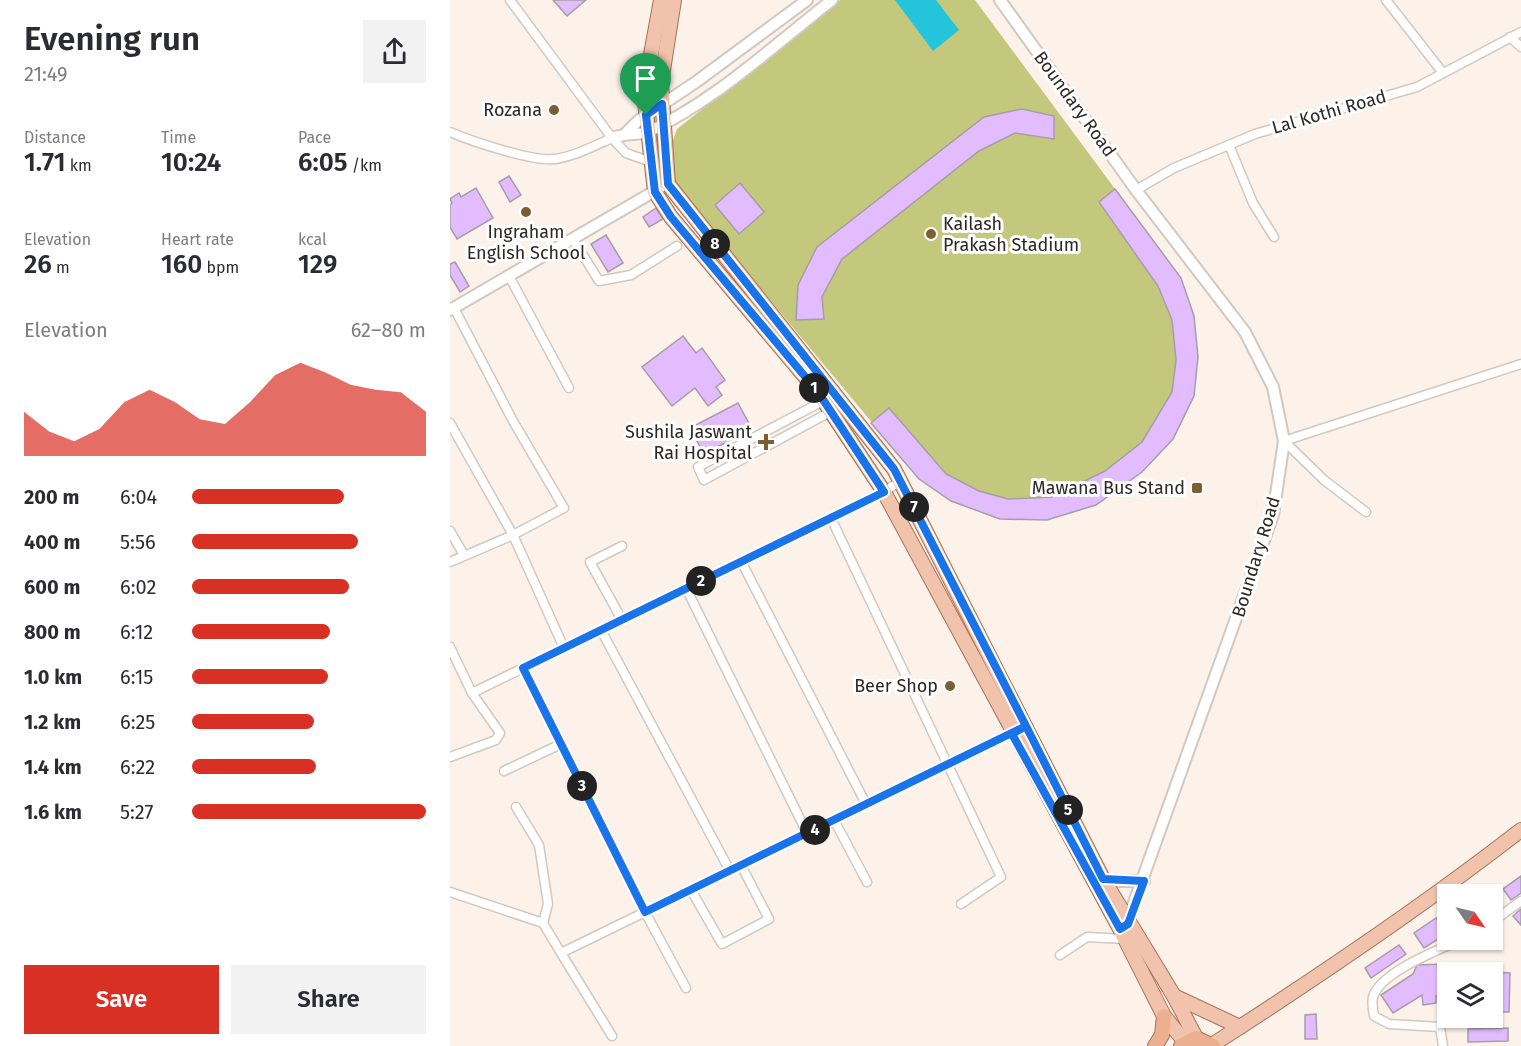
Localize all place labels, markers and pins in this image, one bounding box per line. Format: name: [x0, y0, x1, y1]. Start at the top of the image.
pin: [620, 53, 671, 115]
place label: Rozana: [483, 99, 542, 121]
marker: Rozana: [547, 103, 561, 117]
marker: Ingraham English School: [519, 205, 533, 219]
place label: Kailash Prakash Stadium: [943, 213, 1079, 256]
place label: Ingraham English School: [467, 221, 585, 264]
marker: Kailash Prakash Stadium: [924, 227, 938, 241]
pin: 8: [700, 229, 730, 259]
pin: 1: [799, 373, 829, 403]
place label: Sushila Jaswant Rai Hospital: [625, 421, 752, 464]
marker: Sushila Jaswant Rai Hospital: [757, 433, 775, 451]
place label: Mawana Bus Stand: [1032, 477, 1185, 499]
marker: Mawana Bus Stand: [1190, 481, 1204, 495]
pin: 7: [899, 492, 929, 522]
pin: 2: [686, 566, 716, 596]
place label: Beer Shop: [854, 675, 938, 697]
marker: Beer Shop: [943, 679, 957, 693]
pin: 3: [567, 771, 597, 801]
pin: 5: [1053, 795, 1083, 825]
pin: 4: [800, 815, 830, 845]

